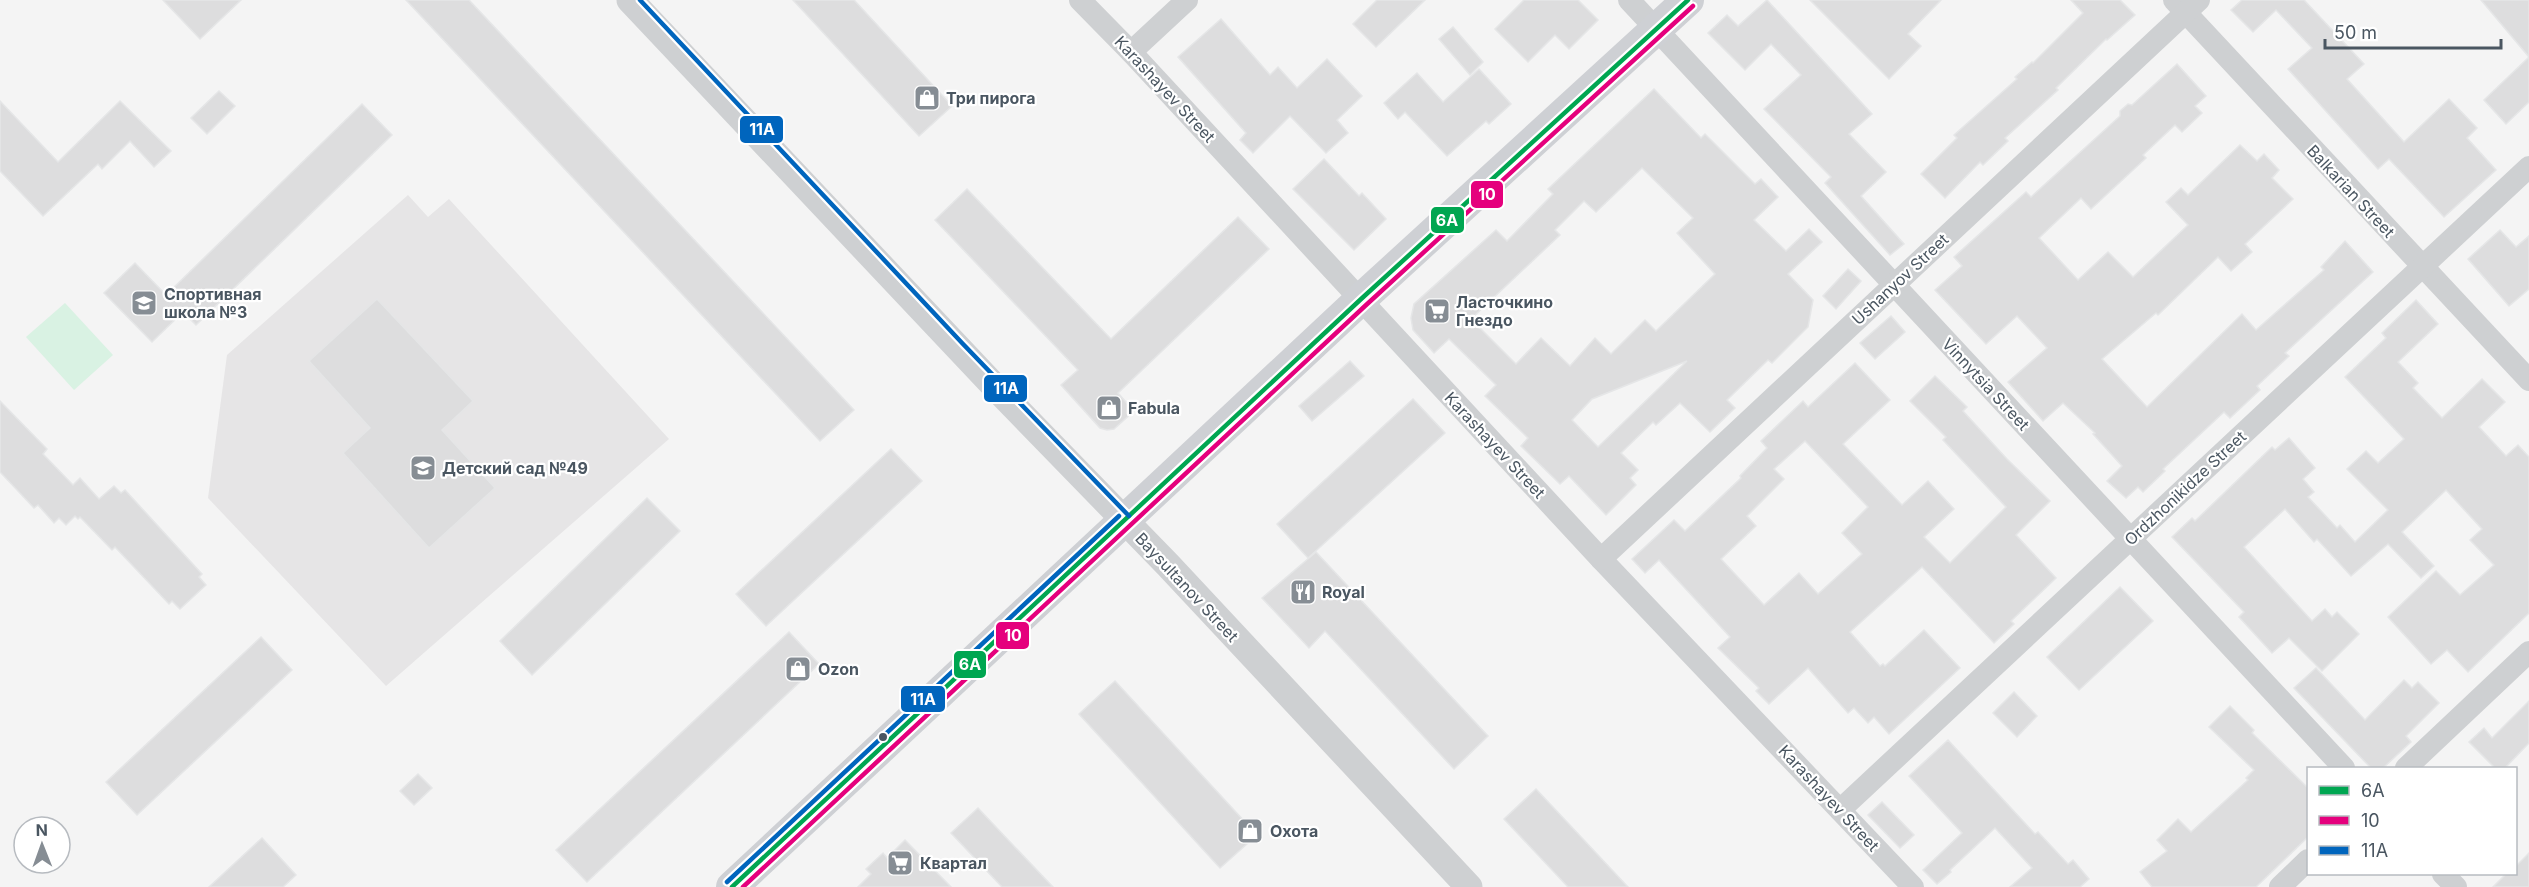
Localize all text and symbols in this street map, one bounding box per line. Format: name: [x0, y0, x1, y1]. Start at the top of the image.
scale bar: [2325, 12, 2500, 50]
text: 50 m: [2334, 22, 2377, 43]
street label: Karashaуev Street: [1111, 32, 1219, 146]
shop icon: Три пирога: [912, 83, 942, 113]
place label: Три пирога: [946, 88, 1036, 108]
line badge: 11А: [739, 115, 784, 144]
text: 11А: [749, 119, 775, 139]
street label: Balkarian Street: [2303, 141, 2399, 241]
line badge: 10: [1470, 180, 1504, 209]
text: 10: [1478, 184, 1496, 204]
line badge: 6А: [1430, 206, 1465, 234]
text: 6А: [1436, 210, 1458, 230]
street label: Ushanyov Street: [1848, 229, 1952, 329]
place label: Спортивная школа №3: [164, 284, 262, 322]
school or university icon: Спортивная школа №3: [129, 288, 159, 318]
place label: Ласточкино Гнездо: [1456, 292, 1553, 330]
supermarket icon: Ласточкино Гнездо: [1422, 296, 1452, 326]
street label: Vinnytsia Street: [1938, 334, 2034, 434]
line badge: 11А: [983, 374, 1028, 403]
text: 11А: [993, 378, 1019, 398]
street label: Karashaуev Street: [1441, 388, 1549, 502]
shop icon: Fabula: [1094, 393, 1124, 423]
place label: Fabula: [1128, 398, 1180, 418]
street label: Ordzhonikidze Street: [2120, 426, 2250, 550]
school or university icon: Детский сад №49: [408, 453, 438, 483]
place label: Детский сад №49: [442, 458, 588, 478]
street label: Baysultanov Street: [1131, 528, 1243, 646]
restaurant icon: Royal: [1288, 577, 1318, 607]
place label: Royal: [1322, 582, 1365, 602]
line badge: 10: [995, 621, 1030, 650]
text: 10: [1004, 625, 1022, 645]
line badge: 6А: [953, 650, 987, 679]
shop icon: Ozon: [783, 654, 813, 684]
text: 6А: [959, 654, 981, 674]
place label: Ozon: [818, 659, 859, 679]
line badge: 11А: [900, 685, 946, 713]
text: 11А: [910, 689, 936, 709]
unlabelled marker: [877, 731, 889, 743]
street label: Karashaуev Street: [1775, 741, 1883, 855]
legend: [2307, 767, 2517, 875]
text: 6А: [2361, 780, 2385, 801]
text: 10: [2361, 810, 2380, 831]
north arrow: [12, 815, 72, 875]
shop icon: Охота: [1235, 816, 1265, 846]
text: N: [35, 820, 48, 840]
place label: Охота: [1270, 821, 1318, 841]
text: 11А: [2361, 840, 2388, 861]
supermarket icon: Квартал: [885, 848, 915, 878]
place label: Квартал: [920, 853, 987, 873]

